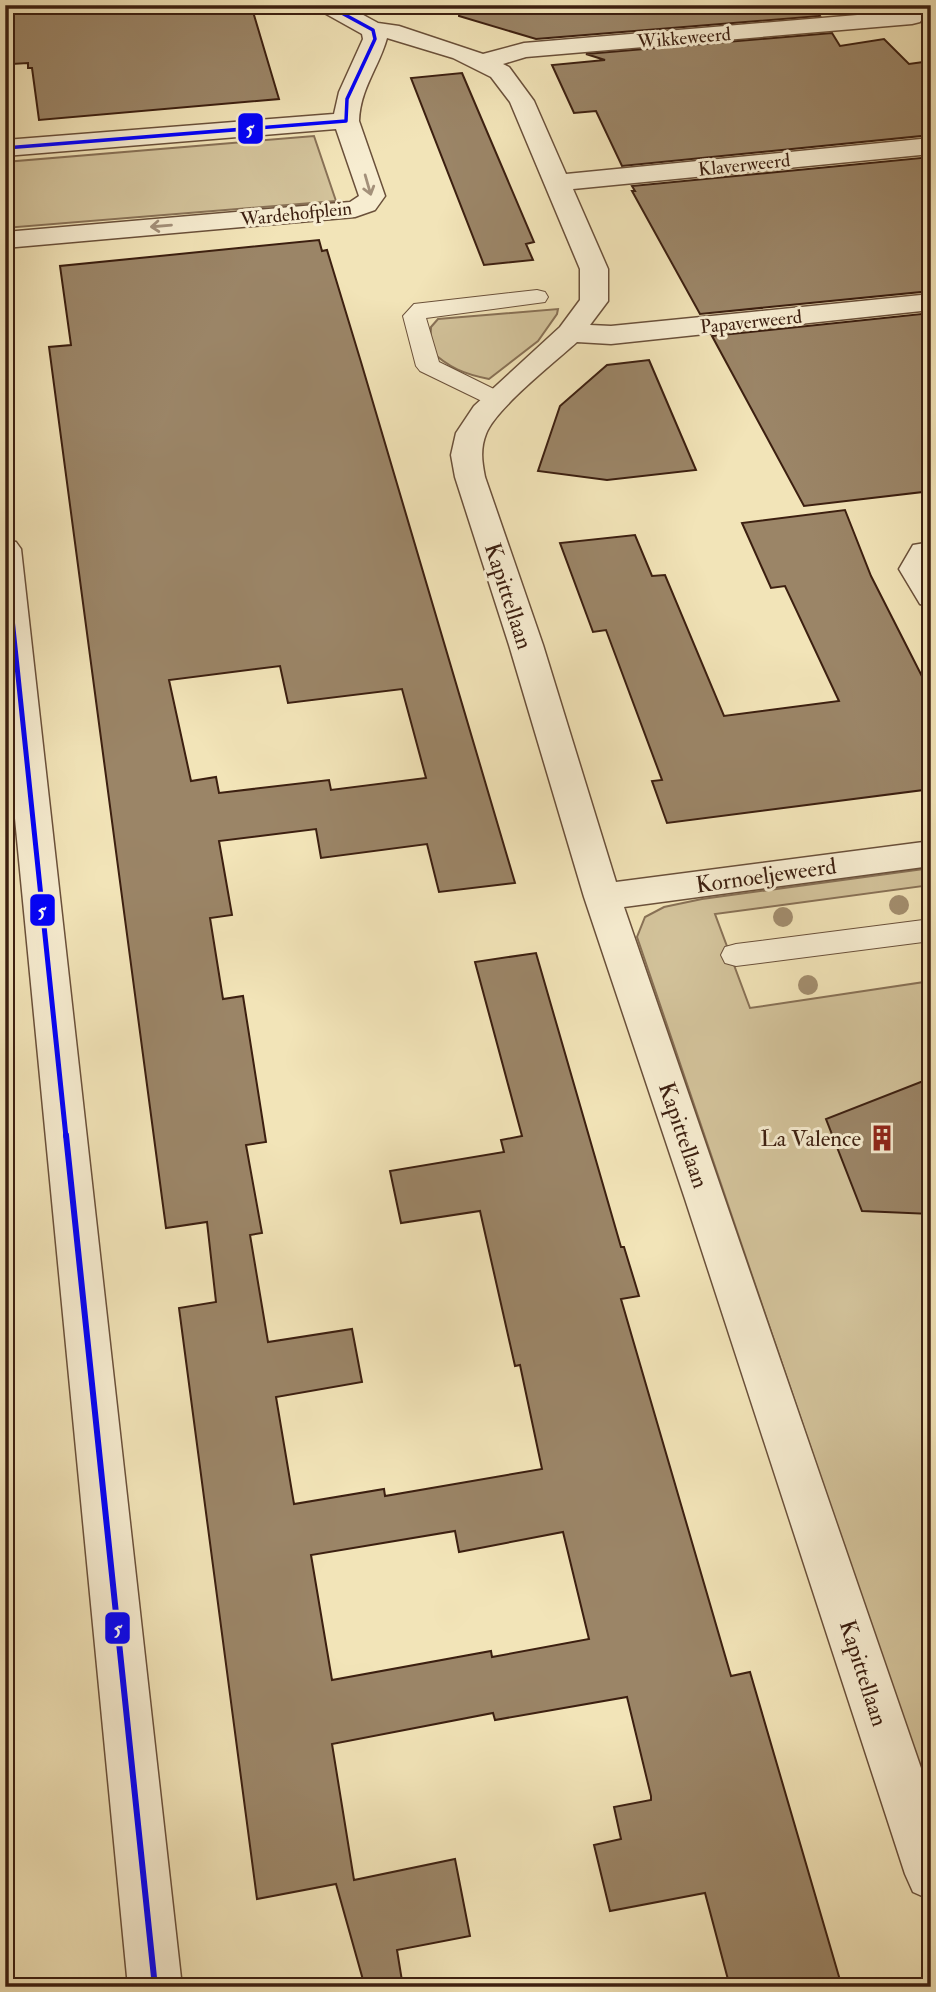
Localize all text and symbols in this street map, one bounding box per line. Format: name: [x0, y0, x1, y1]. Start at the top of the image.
street label: Wikkeweerd: [635, 22, 733, 54]
line badge: 5: [237, 112, 264, 145]
text: 5: [246, 117, 255, 141]
street label: Klaverweerd: [697, 148, 792, 182]
one-way arrow: [362, 174, 375, 196]
street label: Wardehofplein: [238, 196, 353, 233]
one-way arrow: [150, 220, 173, 233]
street label: Papaverweerd: [699, 305, 804, 340]
street label: Kapittellaan: [477, 539, 539, 653]
street label: Kornoeljeweerd: [694, 851, 838, 900]
line badge: 5: [29, 893, 56, 927]
text: 5: [38, 899, 47, 923]
street label: Kapittellaan: [651, 1078, 715, 1192]
building icon: La Valence: [867, 1123, 897, 1153]
place label: La Valence: [760, 1124, 861, 1153]
line badge: 5: [104, 1611, 131, 1645]
street label: Kapittellaan: [832, 1616, 894, 1730]
text: 5: [114, 1617, 123, 1641]

